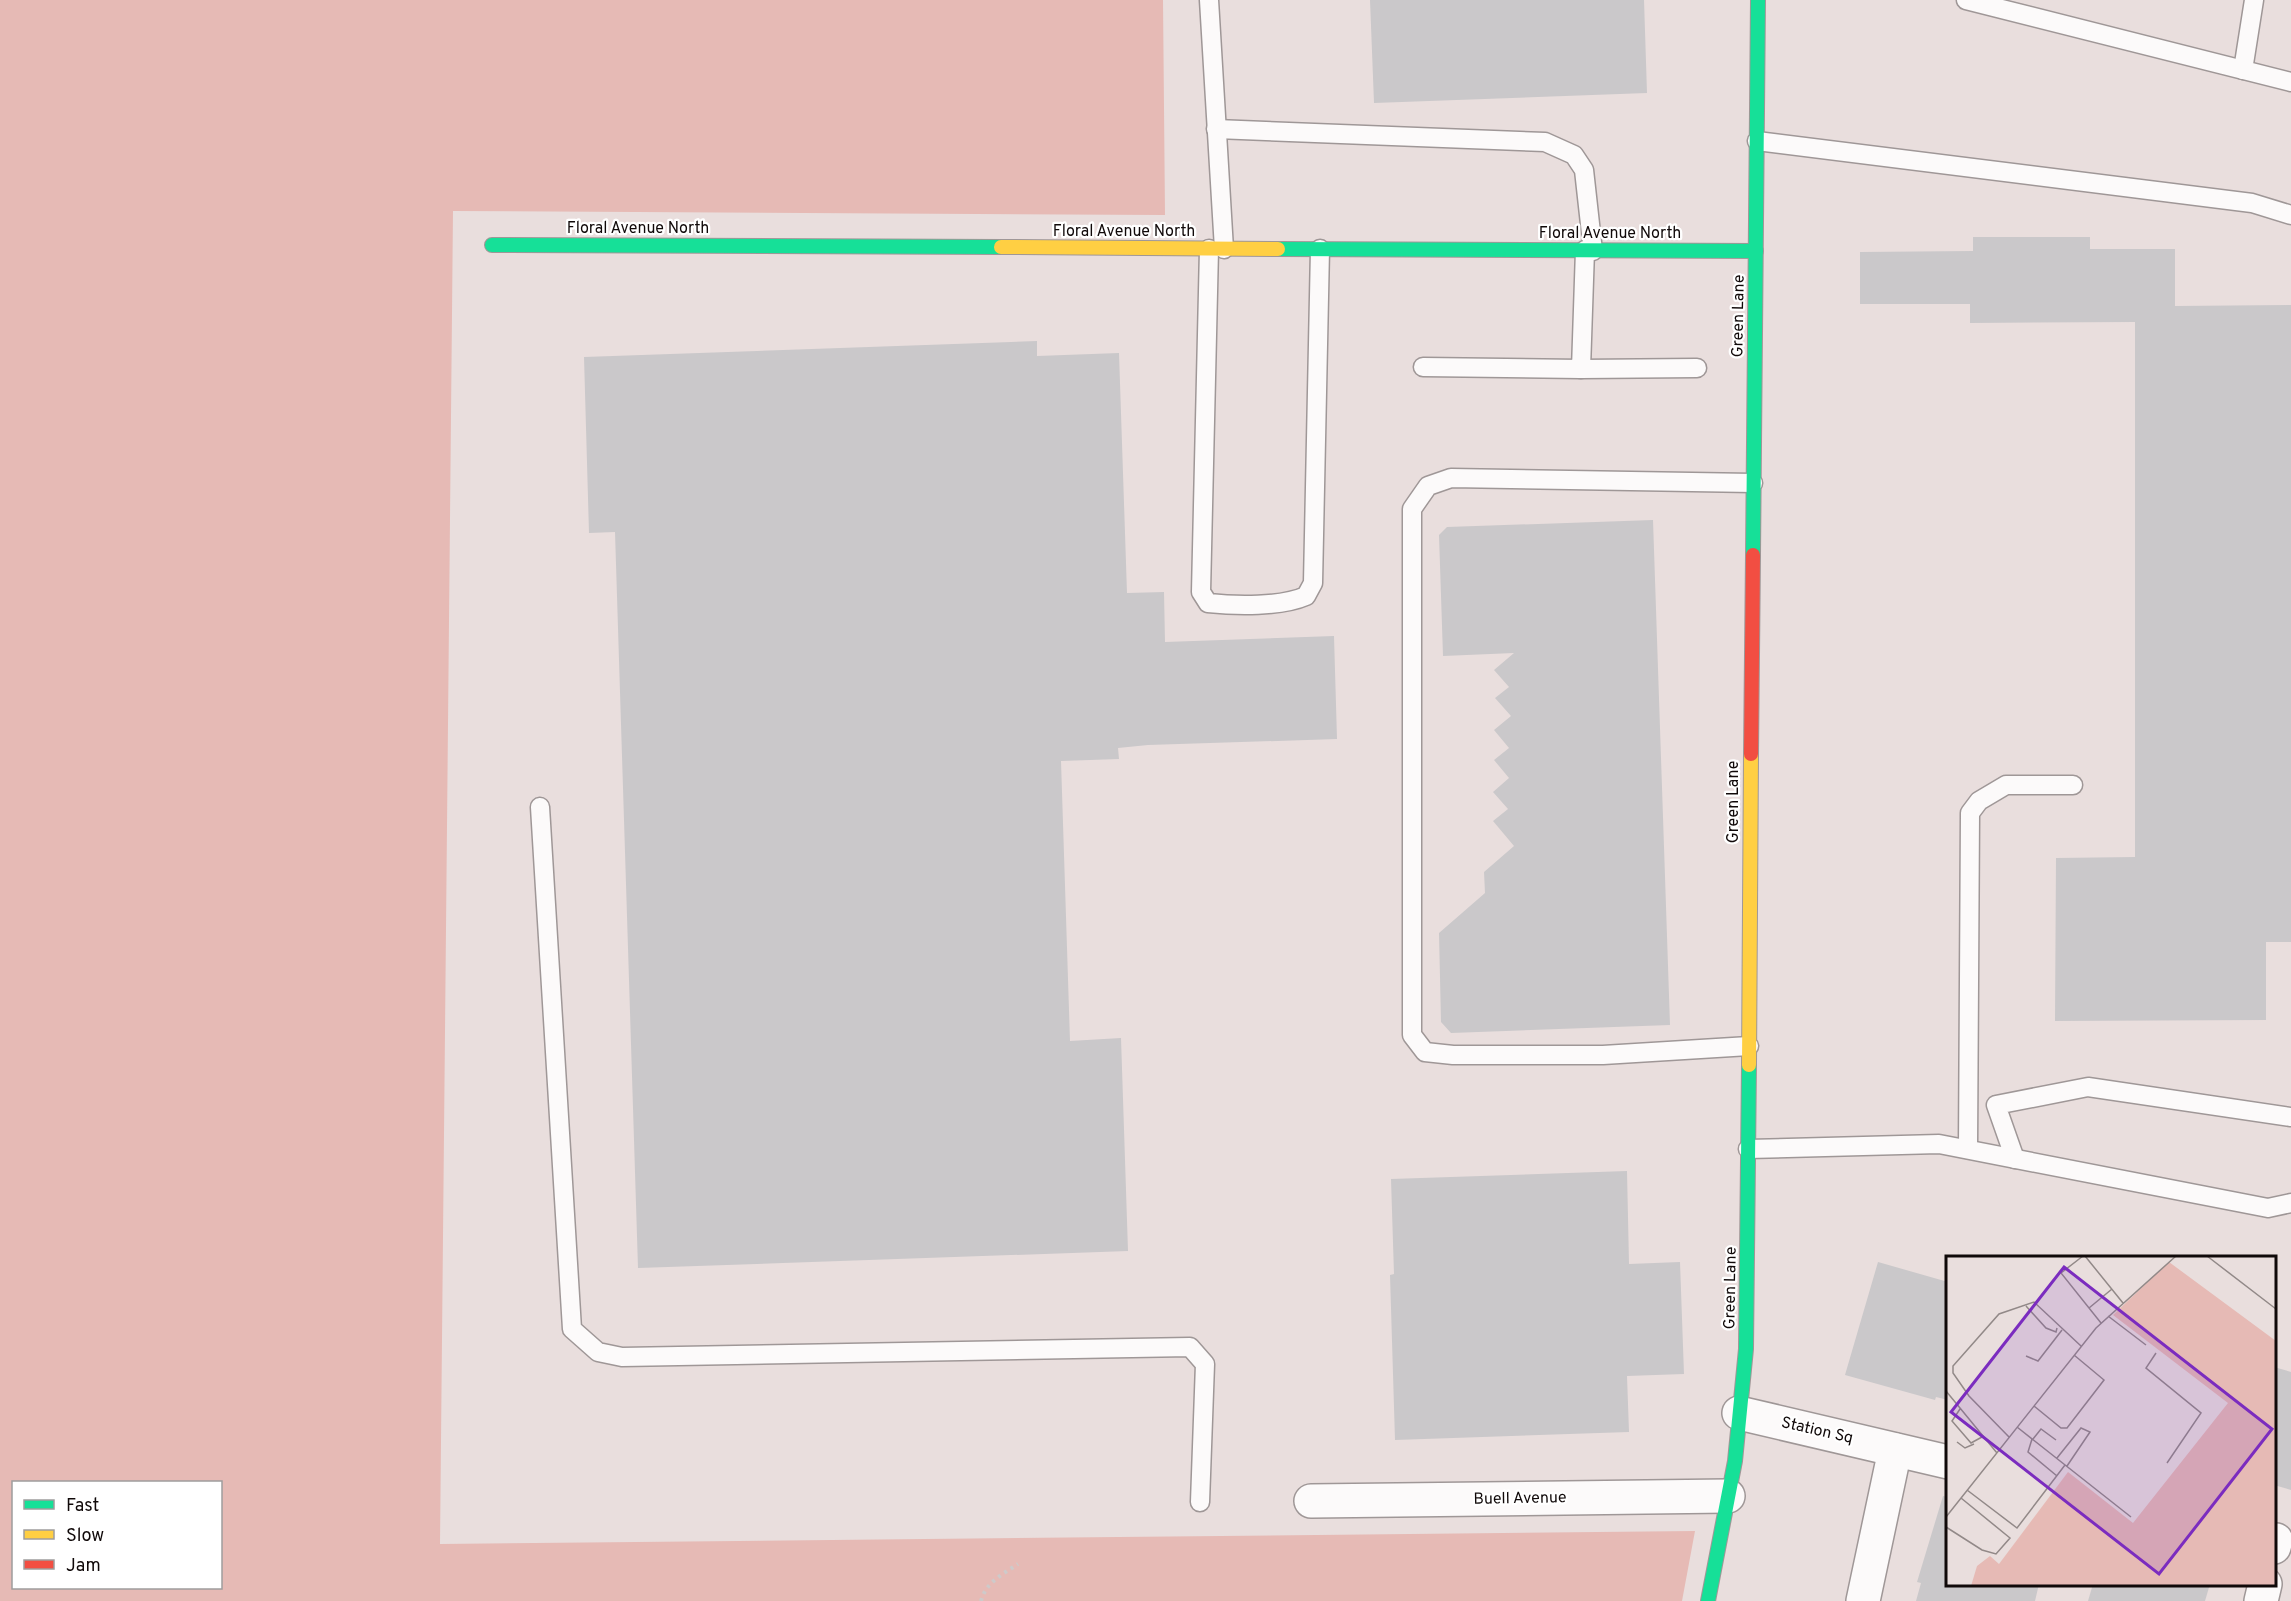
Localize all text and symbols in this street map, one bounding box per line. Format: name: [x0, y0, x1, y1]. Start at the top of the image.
street label: Floral Avenue North: [567, 219, 709, 239]
street label: Floral Avenue North: [1053, 222, 1195, 242]
street label: Floral Avenue North: [1539, 224, 1681, 244]
street label: Green Lane: [1728, 274, 1750, 358]
street label: Green Lane: [1724, 761, 1744, 843]
street label: Green Lane: [1720, 1246, 1742, 1330]
inset map: [1946, 1256, 2276, 1586]
street label: Station Sq: [1779, 1413, 1855, 1449]
legend: [12, 1481, 222, 1589]
street label: Buell Avenue: [1473, 1488, 1567, 1510]
text: Fast: [66, 1495, 99, 1518]
text: Slow: [66, 1525, 104, 1548]
text: Jam: [66, 1555, 101, 1578]

